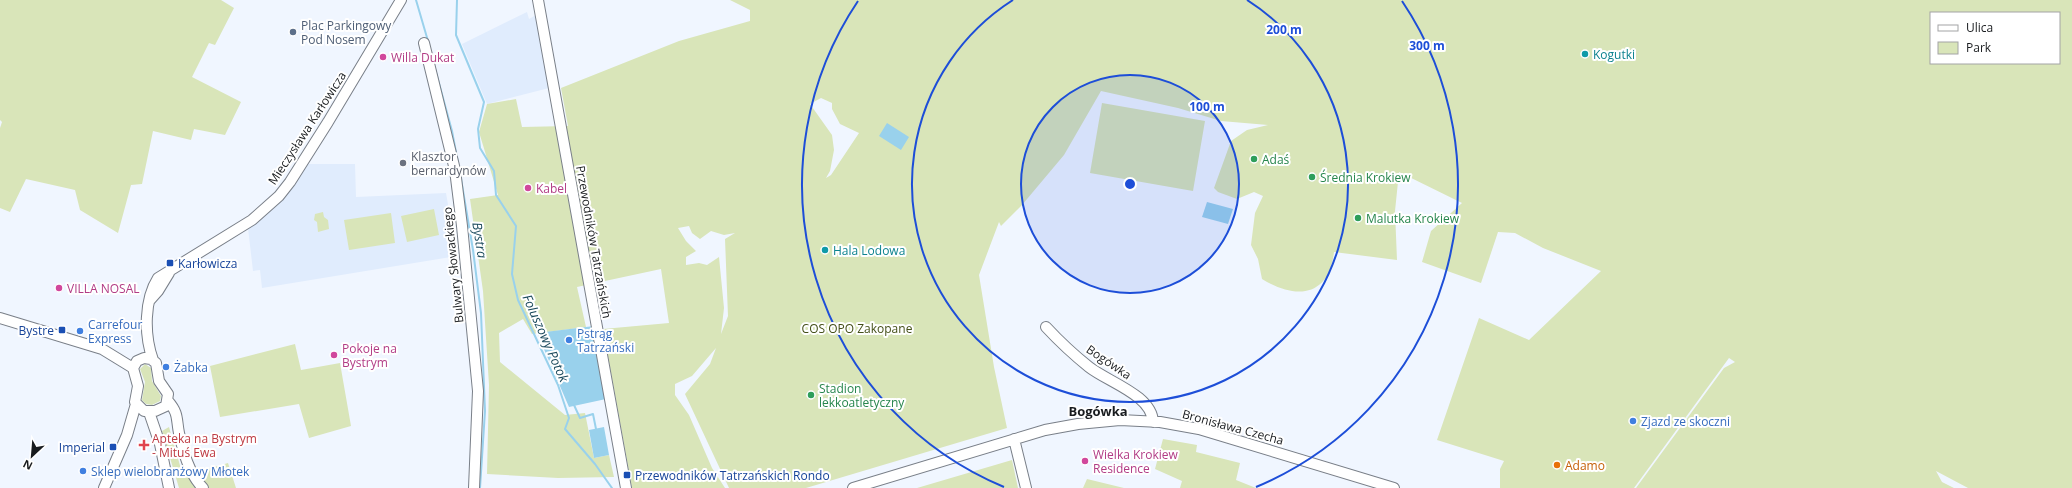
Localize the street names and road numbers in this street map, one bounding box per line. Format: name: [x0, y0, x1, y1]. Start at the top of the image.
street label: Mieczysława Karłowicza: [264, 68, 350, 188]
street label: Przewodników Tatrzańskich: [572, 164, 616, 320]
street label: Bulwary Słowackiego: [438, 206, 468, 324]
street label: Bogówka: [1083, 341, 1135, 383]
street label: Bronisława Czecha: [1180, 405, 1286, 449]

